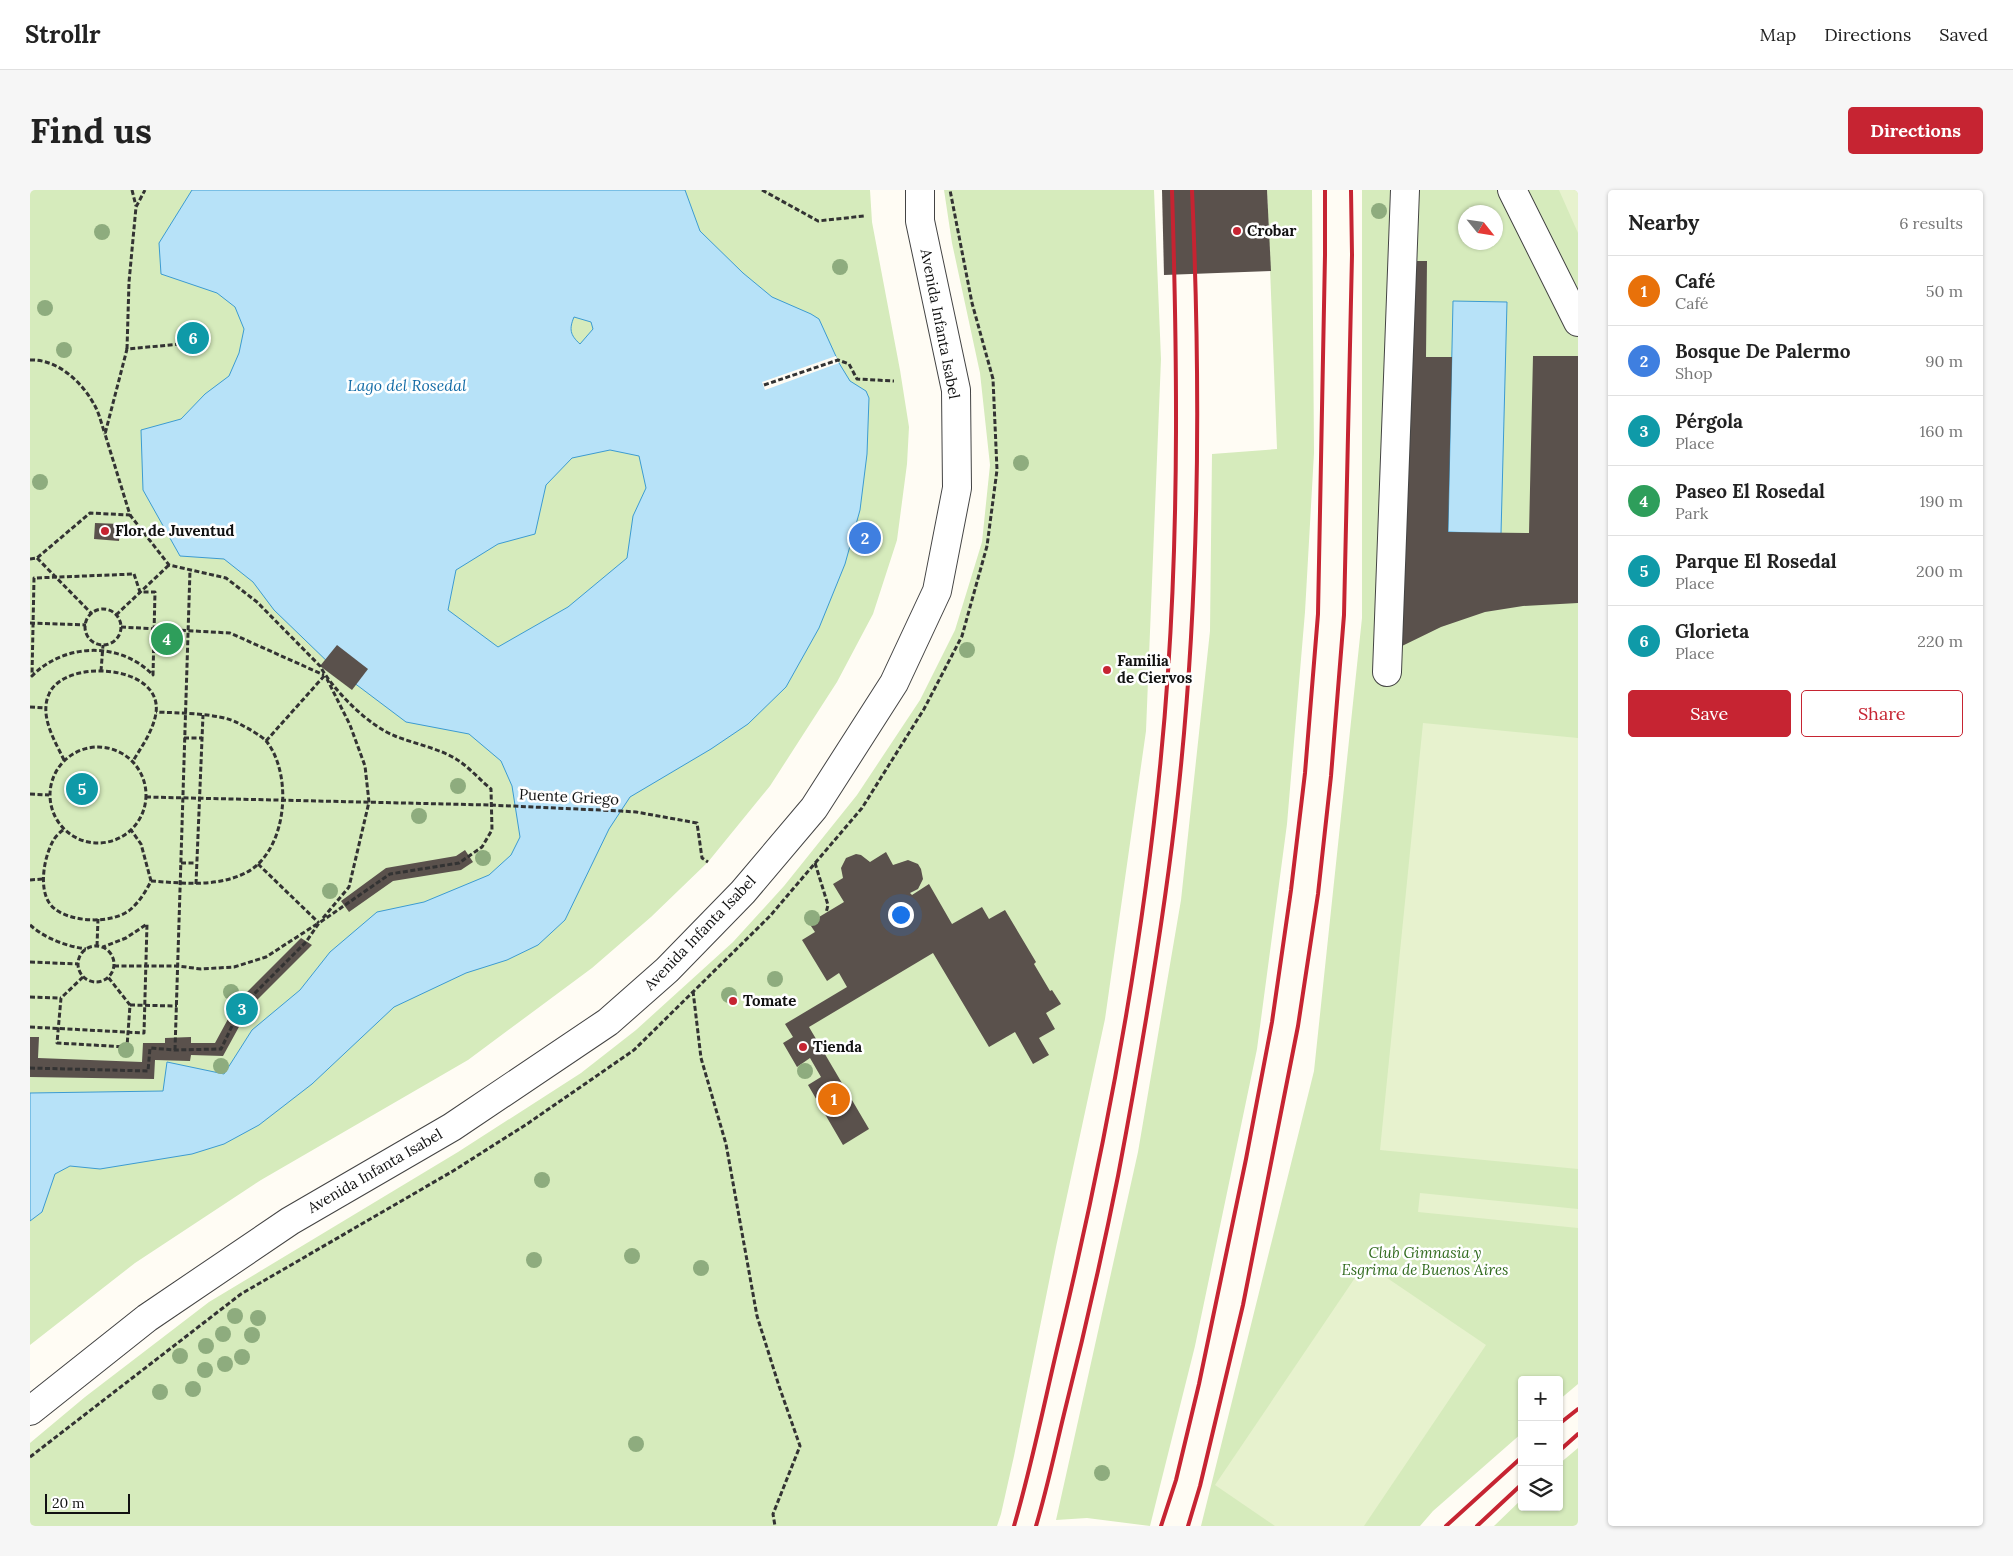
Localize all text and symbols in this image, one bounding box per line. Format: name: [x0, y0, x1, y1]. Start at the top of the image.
text: Strollr: [25, 19, 100, 50]
text: Map: [1760, 23, 1796, 46]
text: Directions: [1824, 23, 1911, 46]
text: Saved: [1939, 23, 1988, 46]
button: Directions: [1848, 107, 1983, 154]
text: Find us: [30, 108, 152, 153]
north arrow: [1458, 205, 1503, 250]
text: Nearby: [1628, 209, 1699, 236]
text: 6 results: [1899, 213, 1963, 233]
place label: Crobar: [1247, 221, 1297, 240]
marker: Crobar: [1231, 225, 1243, 237]
street label: Avenida Infanta Isabel: [916, 246, 964, 401]
text: Café: [1675, 269, 1715, 293]
text: 1: [1641, 281, 1647, 301]
text: 50 m: [1926, 281, 1963, 301]
text: Café: [1675, 293, 1708, 313]
pin: 6: [177, 319, 209, 357]
text: Bosque De Palermo: [1675, 339, 1850, 363]
text: 2: [1640, 351, 1648, 371]
text: 90 m: [1925, 351, 1963, 371]
text: Shop: [1675, 363, 1713, 383]
water label: Lago del Rosedal: [348, 375, 467, 395]
text: Pérgola: [1675, 409, 1743, 433]
text: 3: [1640, 421, 1648, 441]
text: 160 m: [1919, 421, 1963, 441]
text: Place: [1675, 433, 1714, 453]
text: Paseo El Rosedal: [1675, 479, 1825, 503]
text: 4: [1640, 491, 1648, 511]
text: 190 m: [1919, 491, 1963, 511]
text: Park: [1675, 503, 1708, 523]
pin: 2: [849, 519, 881, 557]
place label: Flor de Juventud: [115, 521, 234, 540]
marker: Flor de Juventud: [99, 525, 111, 537]
text: Parque El Rosedal: [1675, 549, 1837, 573]
text: 5: [1640, 561, 1648, 581]
text: 200 m: [1916, 561, 1963, 581]
text: Place: [1675, 573, 1714, 593]
text: Glorieta: [1675, 619, 1749, 643]
pin: 4: [151, 620, 183, 658]
text: 6: [1639, 631, 1649, 651]
text: 220 m: [1917, 631, 1963, 651]
text: Place: [1675, 643, 1714, 663]
place label: Familia de Ciervos: [1117, 651, 1192, 687]
marker: Familia de Ciervos: [1101, 664, 1113, 676]
button: Save: [1628, 690, 1791, 737]
button: Share: [1801, 690, 1963, 737]
pin: 5: [66, 770, 98, 808]
street label: Puente Griego: [518, 784, 620, 809]
street label: Avenida Infanta Isabel: [639, 871, 759, 995]
your location: [888, 902, 914, 928]
pin: 3: [226, 990, 258, 1028]
place label: Tomate: [743, 991, 796, 1010]
marker: Tomate: [727, 995, 739, 1007]
place label: Tienda: [813, 1037, 862, 1056]
marker: Tienda: [797, 1041, 809, 1053]
pin: 1: [818, 1080, 850, 1118]
street label: Avenida Infanta Isabel: [303, 1124, 446, 1217]
park label: Club Gimnasia y Esgrima de Buenos Aires: [1341, 1243, 1509, 1279]
map controls: [1518, 1376, 1563, 1511]
button: +: [1518, 1376, 1563, 1421]
button: −: [1518, 1421, 1563, 1466]
button: layers: [1518, 1466, 1563, 1511]
scale bar: [45, 1491, 130, 1514]
text: 20 m: [52, 1494, 84, 1512]

